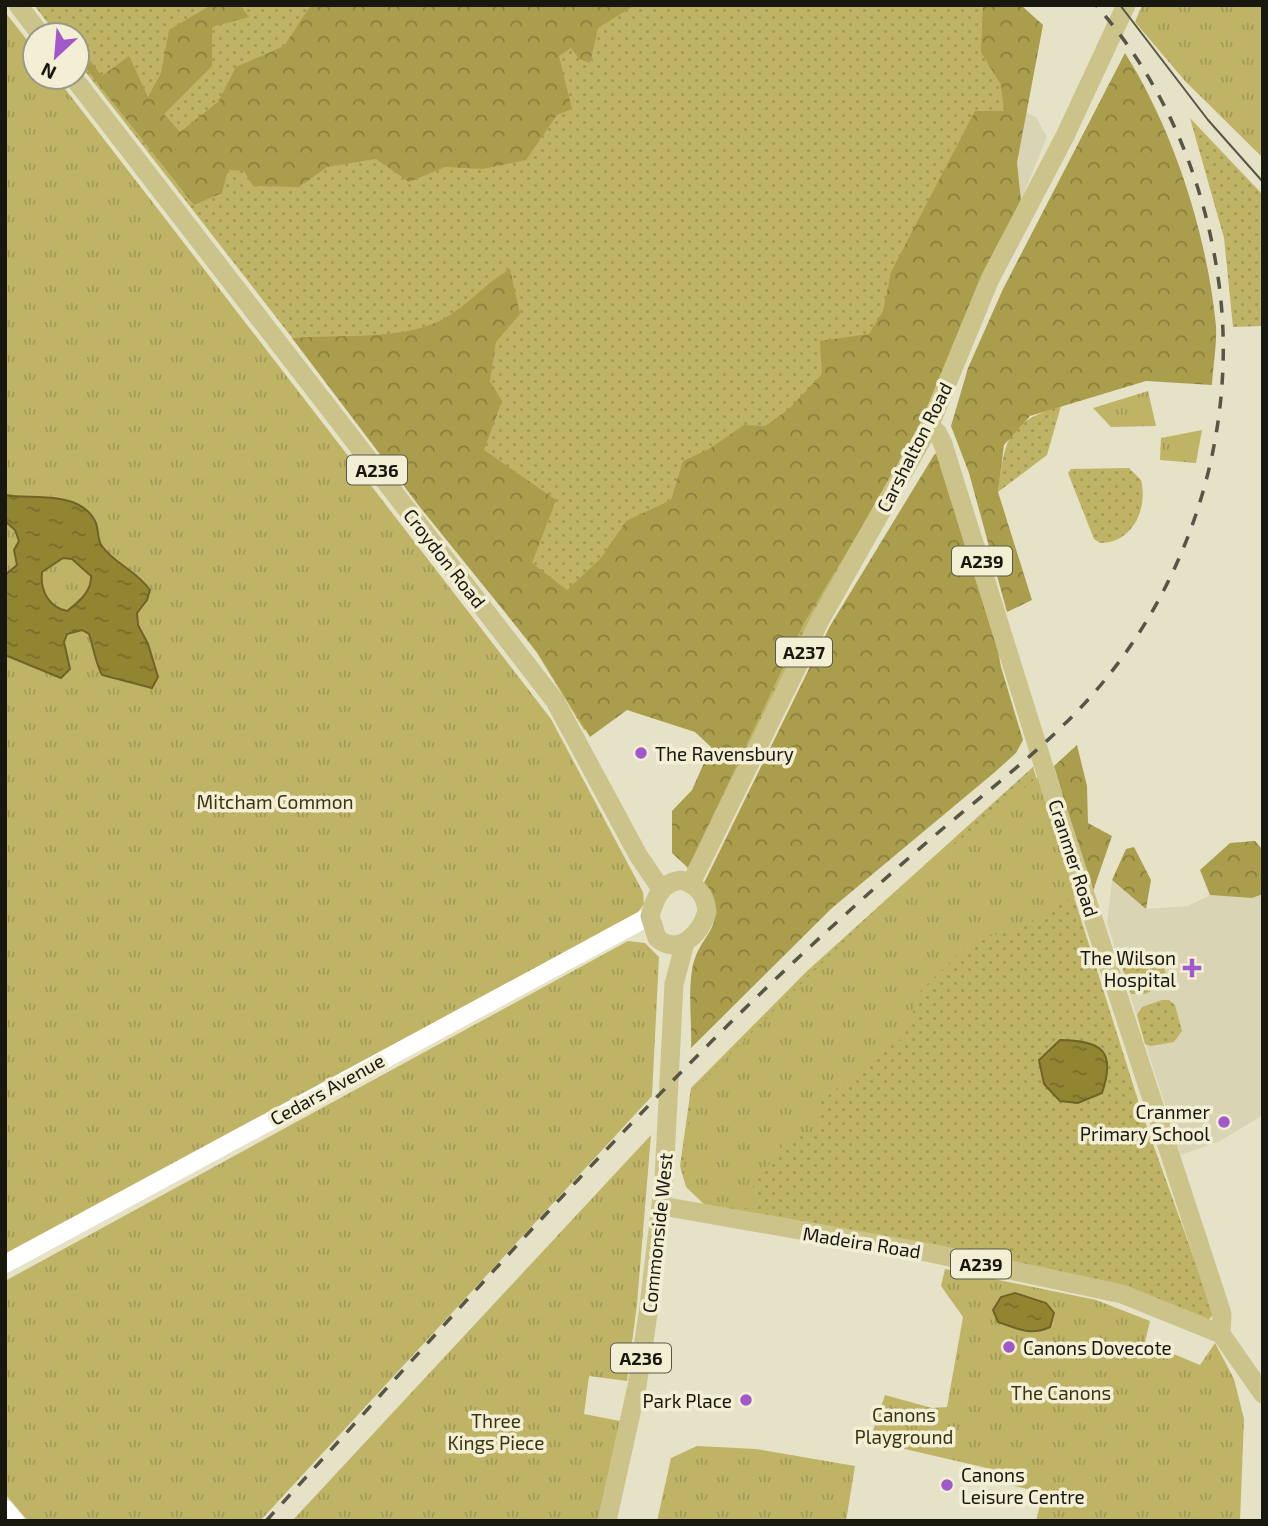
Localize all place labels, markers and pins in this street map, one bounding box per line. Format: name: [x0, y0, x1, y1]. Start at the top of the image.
place label: The Ravensbury: [655, 742, 794, 765]
marker: The Ravensbury: [633, 745, 649, 761]
place label: The Wilson Hospital: [1080, 946, 1176, 991]
marker: The Wilson Hospital: [1182, 958, 1202, 978]
place label: Cranmer Primary School: [1080, 1100, 1210, 1145]
marker: Cranmer Primary School: [1216, 1114, 1232, 1130]
place label: Canons Dovecote: [1023, 1336, 1172, 1359]
marker: Canons Dovecote: [1001, 1339, 1017, 1355]
place label: Park Place: [642, 1389, 732, 1412]
marker: Park Place: [738, 1392, 754, 1408]
place label: Canons Leisure Centre: [961, 1463, 1085, 1508]
marker: Canons Leisure Centre: [939, 1477, 955, 1493]

